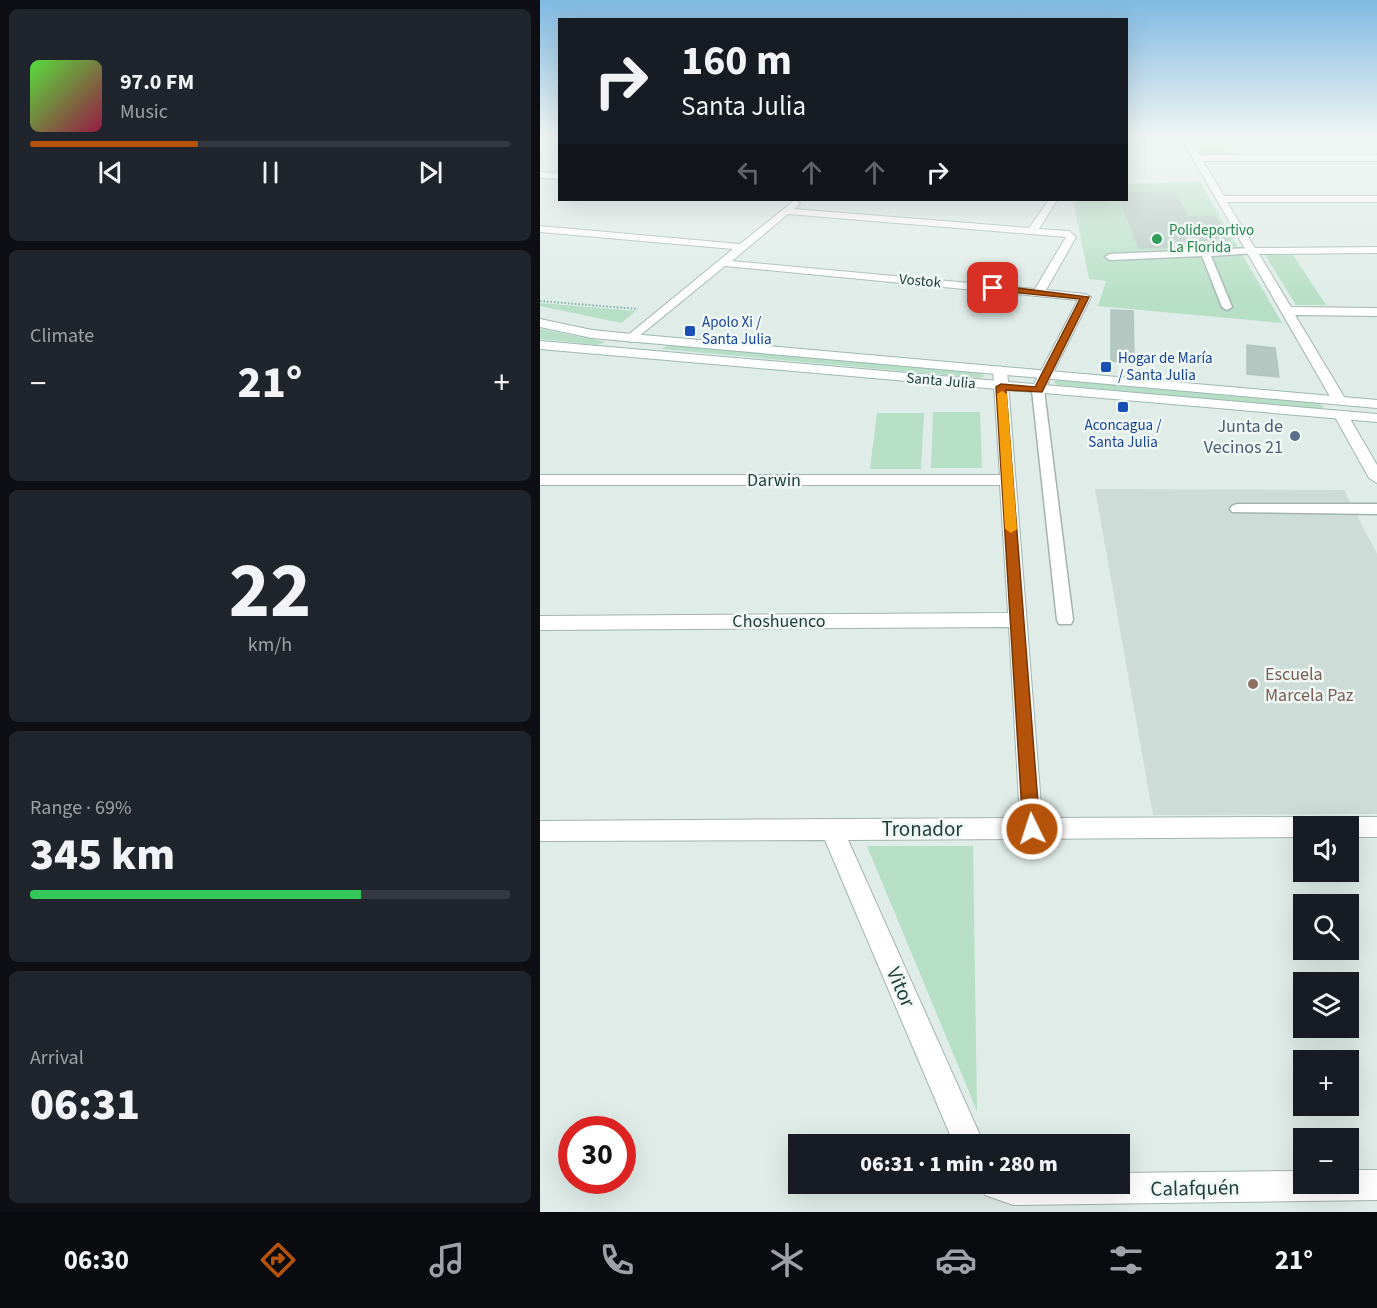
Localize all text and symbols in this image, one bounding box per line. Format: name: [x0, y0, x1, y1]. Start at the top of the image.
text: 160 m: [681, 31, 792, 91]
icon: right: [582, 42, 660, 120]
text: 97.0 FM: [120, 66, 194, 98]
text: Santa Julia: [681, 87, 806, 126]
text: Music: [120, 98, 168, 126]
icon: previous: [94, 156, 127, 189]
icon: pause: [254, 156, 287, 189]
icon: next: [414, 156, 447, 189]
icon: left: [732, 156, 765, 189]
icon: ahead: [795, 156, 828, 189]
icon: ahead: [858, 156, 891, 189]
icon: right: [921, 156, 954, 189]
place label: Polideportivo La Florida: [1169, 220, 1254, 258]
marker: Polideportivo La Florida: [1150, 232, 1164, 246]
pin: [967, 262, 1018, 313]
street label: Vostok: [898, 269, 942, 293]
icon: arrive: [976, 271, 1009, 304]
place label: Apolo Xi / Santa Julia: [702, 312, 772, 350]
text: Climate: [30, 322, 94, 350]
marker: Apolo Xi / Santa Julia: [683, 324, 697, 338]
place label: Hogar de María / Santa Julia: [1118, 348, 1213, 386]
text: 21°: [238, 351, 302, 415]
text: −: [30, 360, 46, 407]
text: +: [494, 360, 510, 407]
marker: Hogar de María / Santa Julia: [1099, 360, 1113, 374]
street label: Santa Julia: [905, 368, 977, 394]
marker: Aconcagua / Santa Julia: [1116, 400, 1130, 414]
place label: Junta de Vecinos 21: [1204, 414, 1283, 460]
place label: Aconcagua / Santa Julia: [1085, 415, 1162, 453]
marker: Junta de Vecinos 21: [1288, 429, 1302, 443]
street label: Darwin: [747, 468, 801, 493]
text: 22: [229, 536, 311, 647]
street label: Choshuenco: [732, 609, 826, 634]
text: km/h: [248, 631, 292, 659]
place label: Escuela Marcela Paz: [1265, 662, 1354, 708]
marker: Escuela Marcela Paz: [1246, 677, 1260, 691]
text: Range · 69%: [30, 794, 131, 822]
position arrow: [1000, 797, 1064, 861]
street label: Tronador: [881, 814, 963, 844]
map controls: [1293, 816, 1359, 1194]
button: sound: [1293, 816, 1359, 882]
text: 345 km: [30, 823, 175, 887]
button: search: [1293, 894, 1359, 960]
street label: Vitor: [879, 962, 923, 1013]
button: layers: [1293, 972, 1359, 1038]
text: Arrival: [30, 1044, 84, 1072]
button: +: [1293, 1050, 1359, 1116]
text: 06:31: [30, 1073, 140, 1137]
speed limit sign: 30: [558, 1116, 636, 1194]
button: −: [1293, 1128, 1359, 1194]
text: 06:31 · 1 min · 280 m: [860, 1148, 1058, 1180]
street label: Calafquén: [1150, 1172, 1240, 1204]
icon: directions: [257, 1239, 299, 1281]
icon: music: [426, 1239, 468, 1281]
icon: phone: [596, 1239, 638, 1281]
icon: climate: [766, 1239, 808, 1281]
icon: car: [935, 1239, 977, 1281]
icon: filters: [1105, 1239, 1147, 1281]
text: 06:30: [64, 1241, 129, 1280]
text: 21°: [1275, 1241, 1313, 1280]

